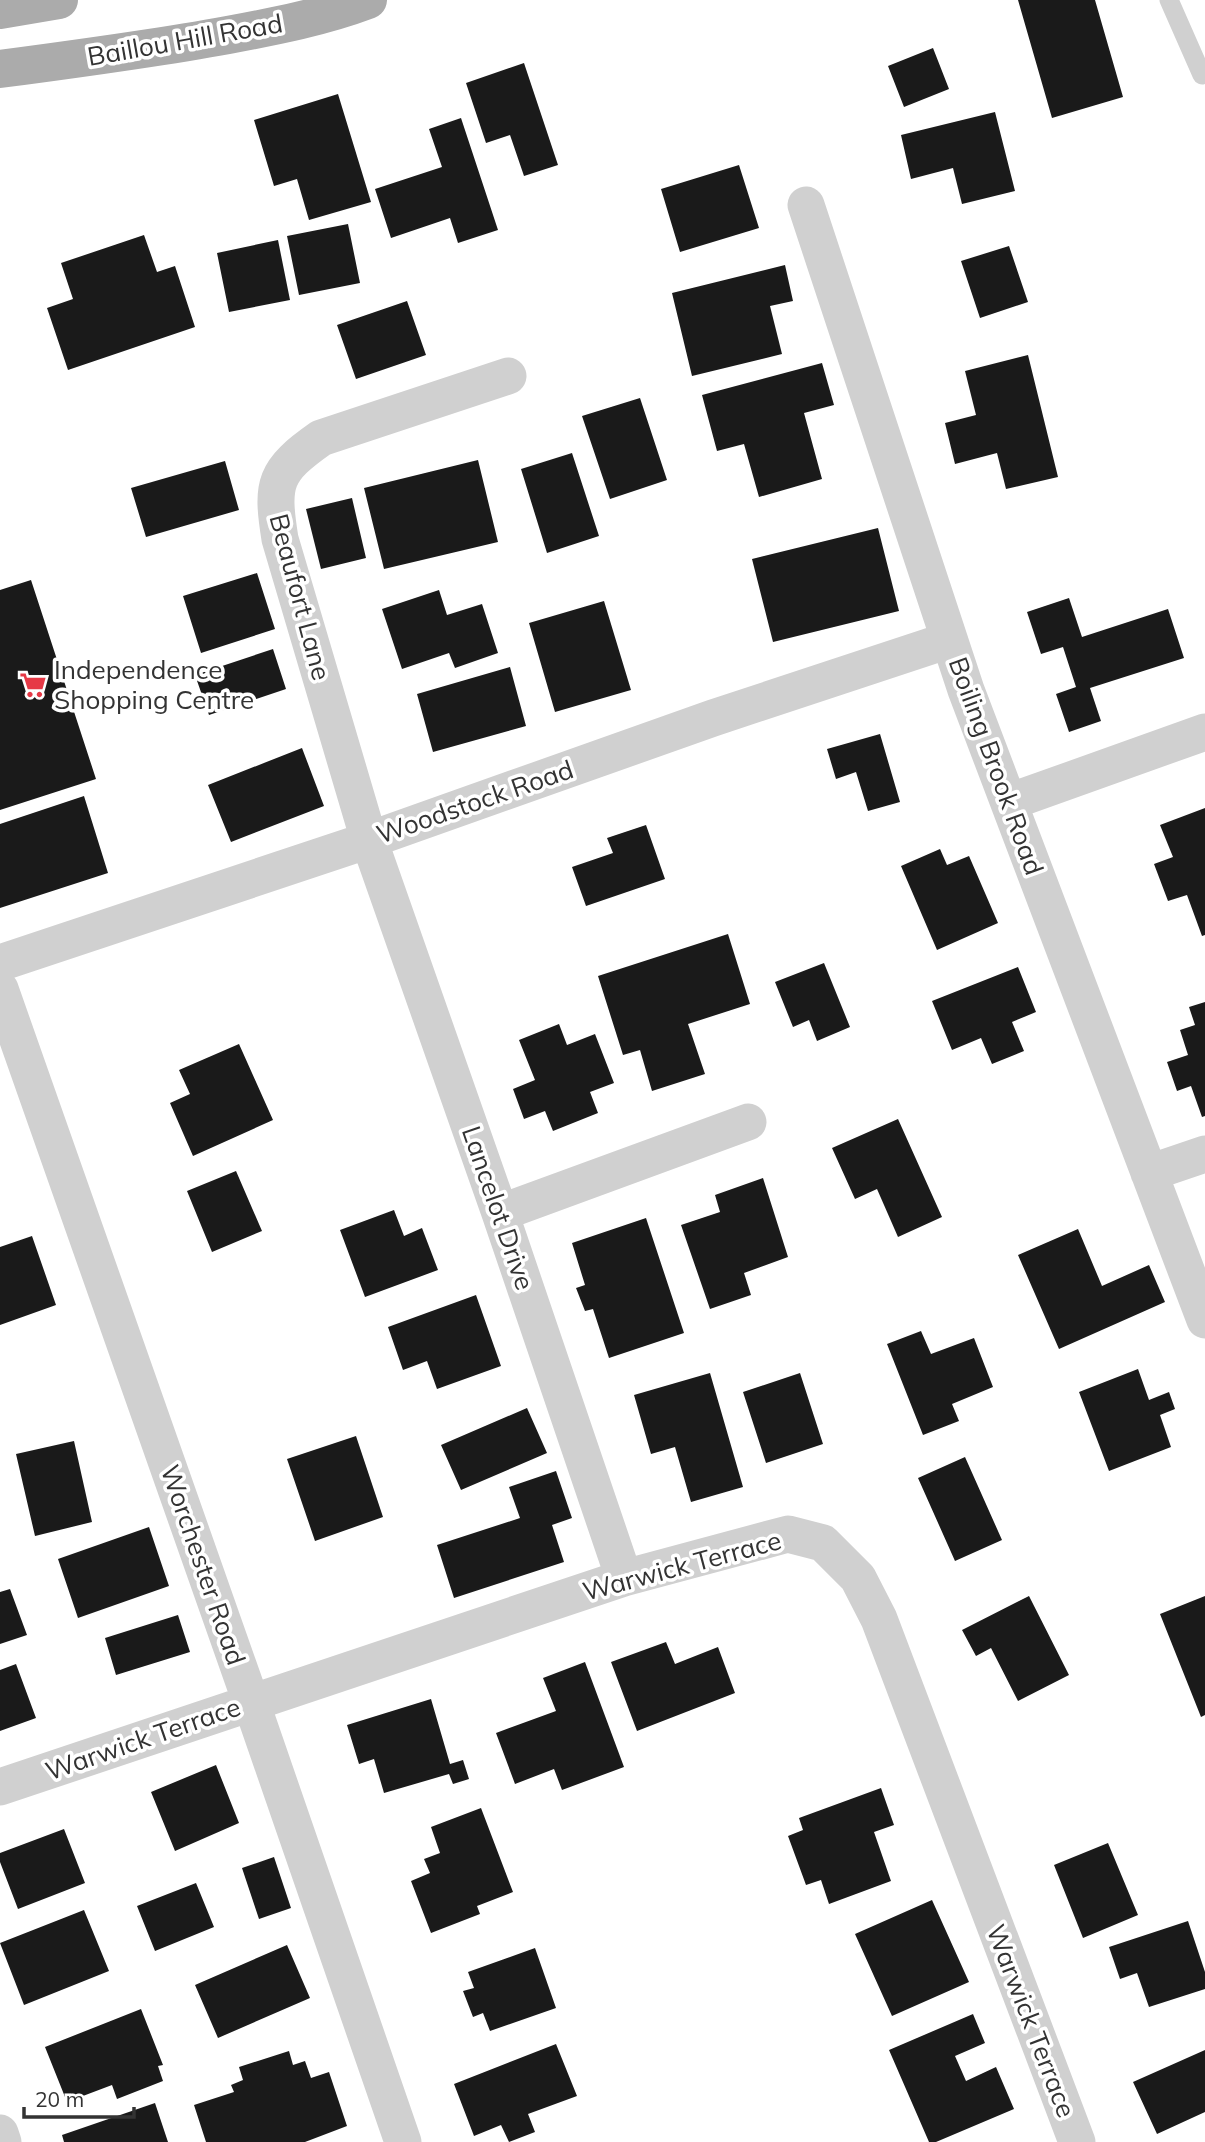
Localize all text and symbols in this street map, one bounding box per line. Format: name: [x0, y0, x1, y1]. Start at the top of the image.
street label: Baillou Hill Road: [85, 6, 285, 73]
street label: Beaufort Lane: [262, 510, 339, 684]
street label: Boiling Brook Road: [942, 652, 1051, 879]
place label: Independence Shopping Centre: [54, 653, 254, 716]
supermarket icon: Independence Shopping Centre: [18, 670, 48, 700]
street label: Woodstock Road: [372, 752, 578, 851]
street label: Lancelot Drive: [455, 1121, 542, 1294]
street label: Worchester Road: [154, 1460, 253, 1669]
street label: Warwick Terrace: [579, 1523, 785, 1608]
street label: Warwick Terrace: [41, 1690, 245, 1787]
street label: Warwick Terrace: [980, 1920, 1083, 2122]
scale bar: [24, 2076, 135, 2120]
text: 20 m: [35, 2086, 84, 2112]

